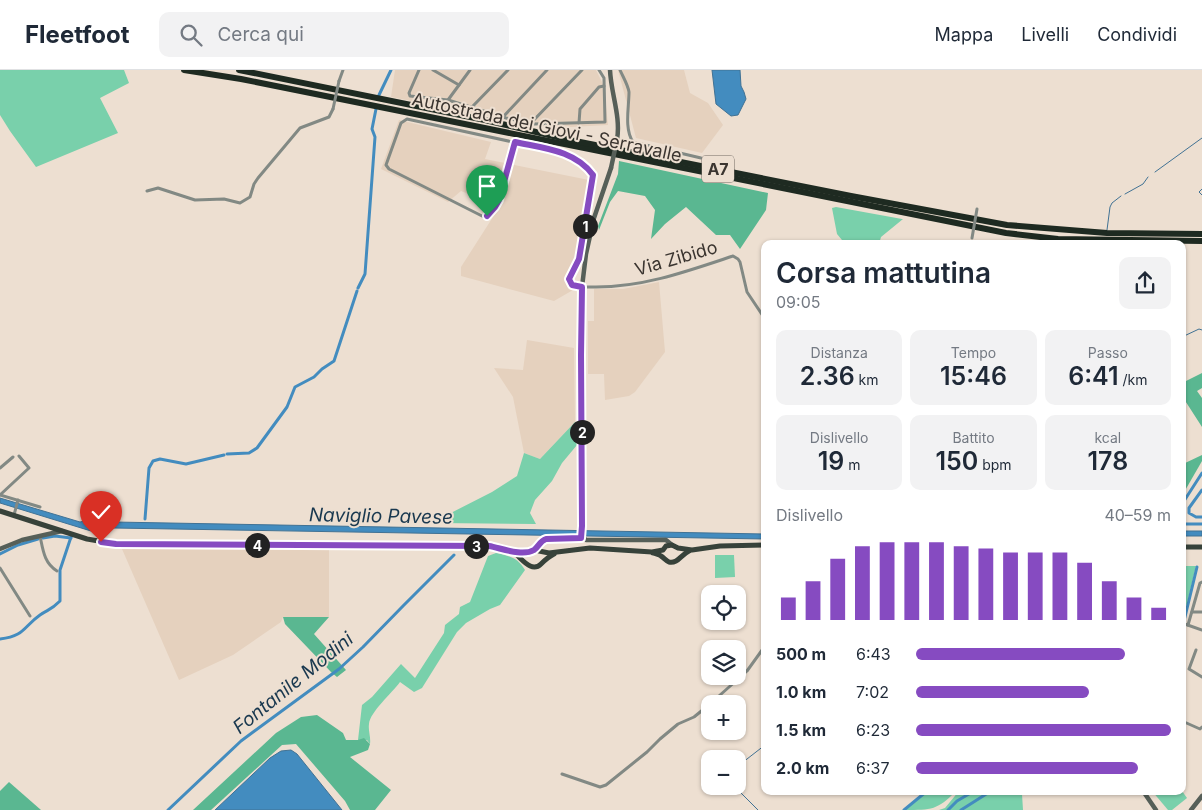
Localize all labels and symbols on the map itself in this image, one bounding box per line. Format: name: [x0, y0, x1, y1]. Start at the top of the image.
street label: Autostrada dei Giovi - Serravalle: [410, 88, 684, 166]
road number: A7: [702, 156, 734, 182]
pin: [466, 165, 508, 216]
pin: 1: [572, 214, 598, 238]
street label: Via Zibido: [632, 236, 720, 280]
pin: 2: [570, 420, 594, 444]
pin: [80, 491, 122, 542]
water label: Naviglio Pavese: [309, 503, 453, 529]
pin: 4: [244, 532, 270, 558]
pin: 3: [464, 534, 488, 558]
water label: Fontanile Modini: [228, 627, 358, 739]

